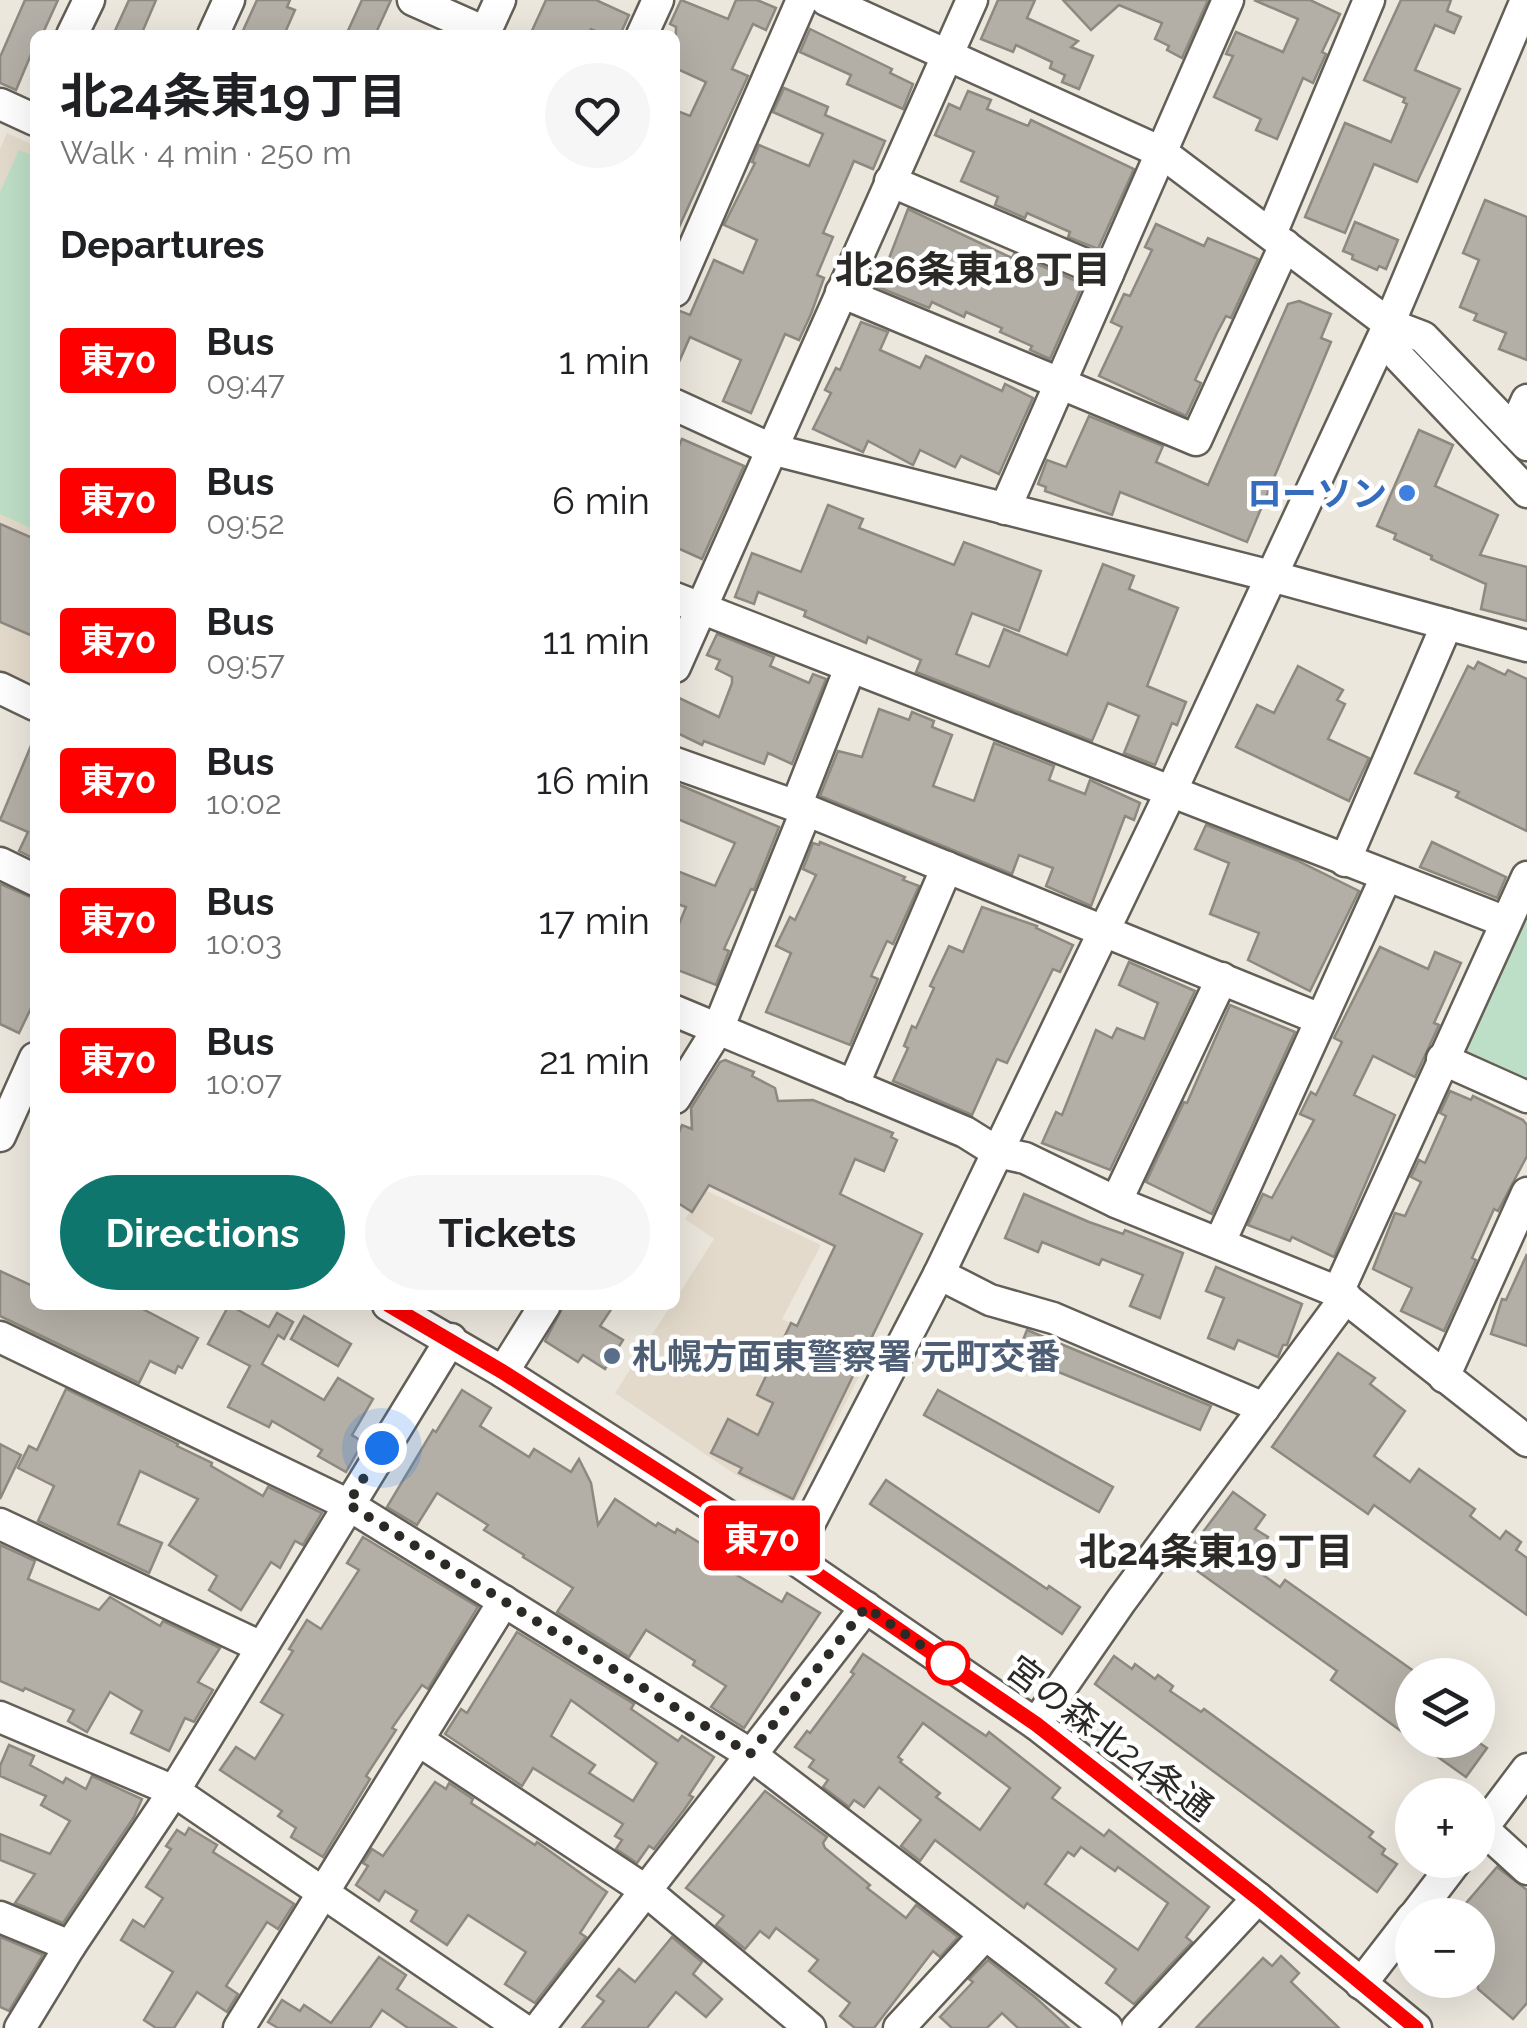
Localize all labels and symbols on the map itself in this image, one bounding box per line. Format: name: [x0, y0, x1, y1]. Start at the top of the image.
district label: 北26条東18丁目: [835, 247, 1111, 292]
place label: ローソン: [1247, 473, 1387, 514]
marker: ローソン: [1396, 482, 1418, 504]
place label: 札幌方面東警察署 元町交番: [632, 1336, 1060, 1377]
marker: 札幌方面東警察署 元町交番: [601, 1345, 623, 1367]
your location: [357, 1423, 407, 1473]
line badge: 東70: [704, 1506, 820, 1570]
district label: 北24条東19丁目: [1079, 1529, 1353, 1574]
unlabelled marker: [927, 1642, 969, 1684]
street label: 宮の森北24条通: [999, 1647, 1221, 1829]

